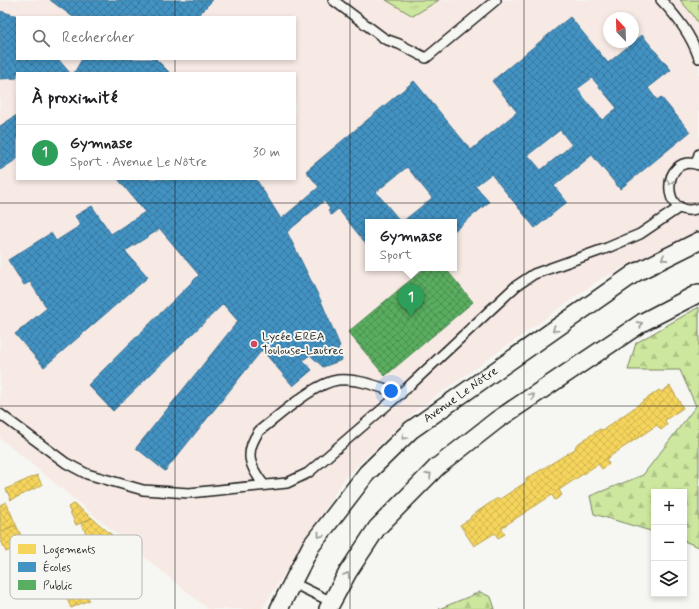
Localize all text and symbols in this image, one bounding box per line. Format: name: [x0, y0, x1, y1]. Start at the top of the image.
north arrow: [603, 12, 639, 48]
search box: [16, 16, 296, 60]
icon: search: [30, 27, 52, 49]
text: Rechercher: [62, 28, 135, 48]
text: À proximité: [32, 87, 117, 109]
text: Gymnase: [70, 134, 133, 154]
text: 1: [42, 144, 48, 161]
text: 30 m: [253, 144, 280, 161]
text: Sport · Avenue Le Nôtre: [70, 154, 207, 171]
one-way arrow: [666, 179, 674, 185]
popup: [365, 219, 457, 271]
text: Gymnase: [380, 227, 442, 247]
text: Sport: [380, 247, 412, 264]
one-way arrow: [660, 253, 668, 260]
pin: 1: [398, 284, 424, 317]
one-way arrow: [636, 321, 643, 329]
one-way arrow: [552, 324, 559, 332]
place label: Lycée EREA Toulouse-Lautrec: [262, 329, 343, 359]
marker: Lycée EREA Toulouse-Lautrec: [249, 339, 259, 349]
street label: Avenue Le Nôtre: [420, 363, 501, 427]
your location: [381, 381, 401, 401]
one-way arrow: [528, 394, 535, 401]
one-way arrow: [401, 432, 409, 440]
one-way arrow: [424, 472, 432, 480]
map controls: [651, 489, 687, 597]
button: +: [651, 489, 687, 525]
button: −: [651, 525, 687, 561]
one-way arrow: [317, 531, 324, 538]
legend: [10, 535, 142, 599]
text: Logements: [43, 543, 95, 559]
text: Écoles: [43, 560, 71, 575]
button: layers: [651, 561, 687, 597]
one-way arrow: [342, 572, 349, 579]
text: Public: [43, 579, 73, 593]

